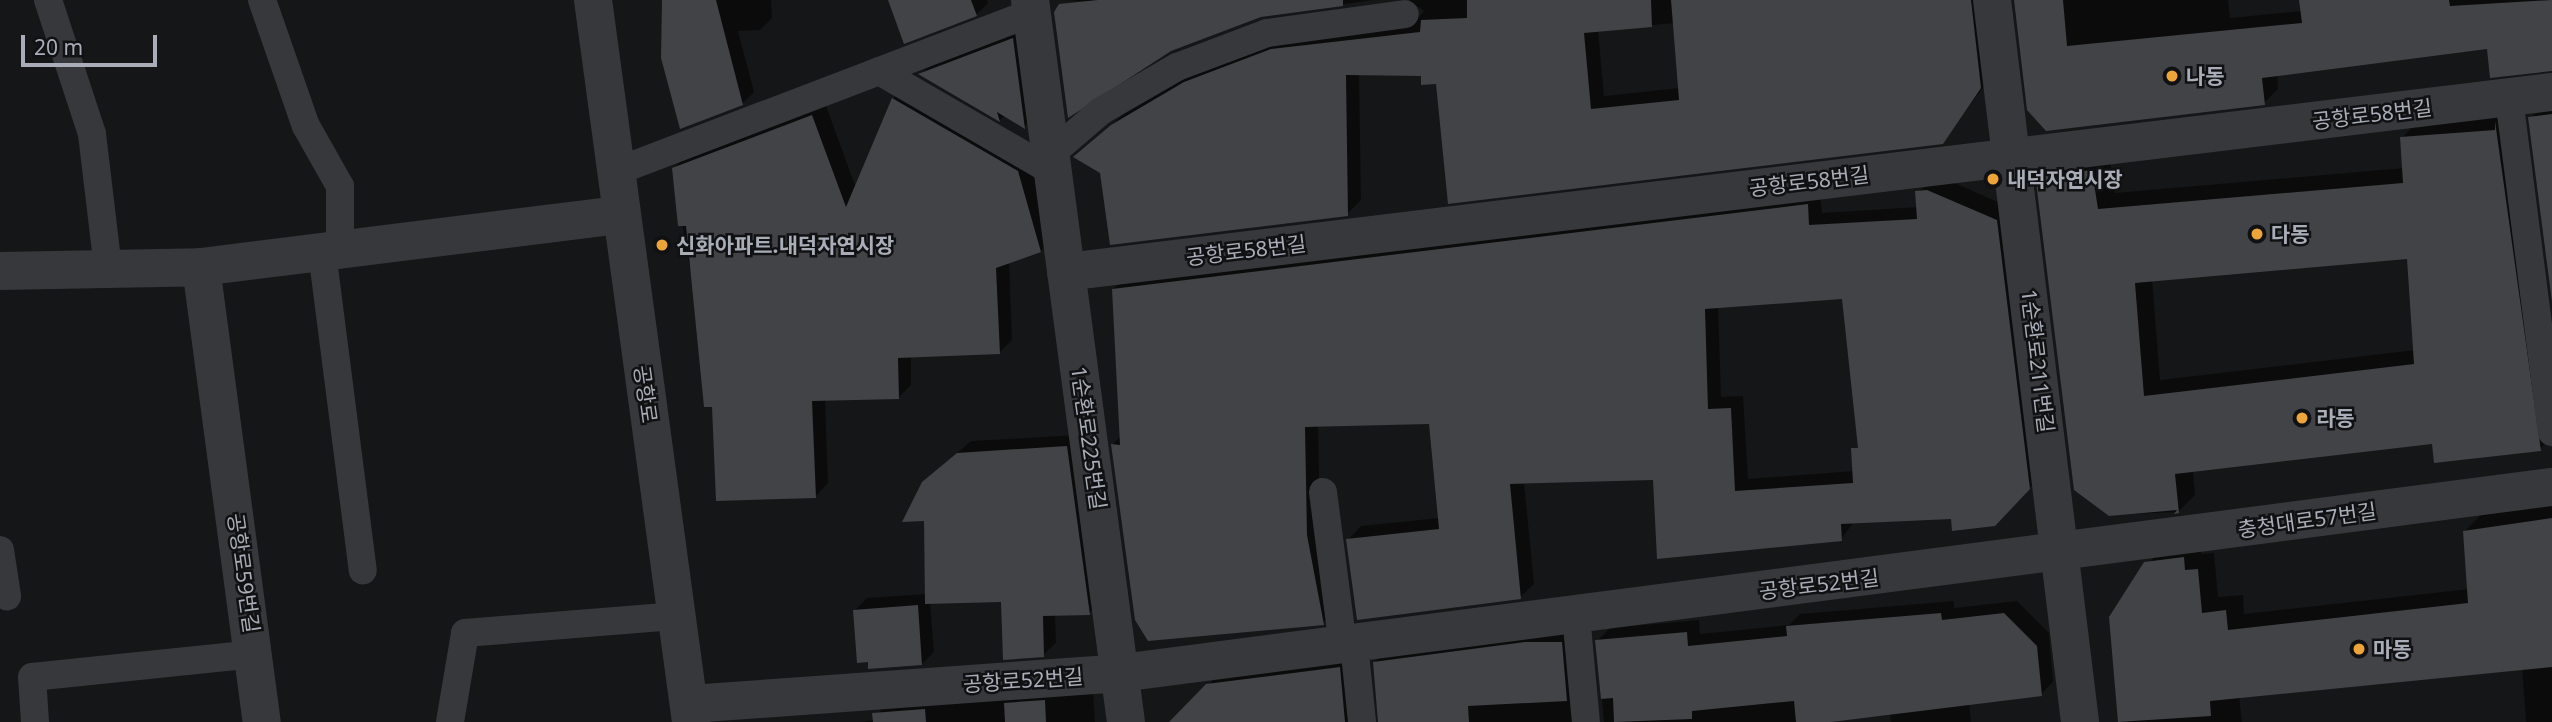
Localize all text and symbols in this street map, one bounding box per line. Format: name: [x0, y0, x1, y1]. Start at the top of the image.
scale bar: [24, 21, 161, 65]
text: 20 m: [34, 33, 83, 61]
place label: 나동: [2186, 63, 2225, 89]
marker: 나동: [2164, 68, 2180, 84]
street label: 공항로58번길: [2311, 94, 2433, 134]
street label: 공항로58번길: [1748, 161, 1870, 201]
place label: 내덕자연시장: [2007, 166, 2123, 192]
marker: 내덕자연시장: [1985, 171, 2001, 187]
place label: 다동: [2271, 221, 2310, 247]
marker: 다동: [2249, 226, 2265, 242]
street label: 공항로58번길: [1185, 230, 1307, 270]
place label: 신화아파트.내덕자연시장: [676, 232, 894, 258]
marker: 신화아파트.내덕자연시장: [654, 237, 670, 253]
street label: 1순환로211번길: [2017, 288, 2059, 434]
street label: 공항로: [629, 364, 663, 424]
street label: 1순환로225번길: [1066, 365, 1112, 511]
place label: 라동: [2316, 405, 2355, 431]
marker: 라동: [2294, 410, 2310, 426]
street label: 충청대로57번길: [2236, 498, 2378, 542]
street label: 공항로59번길: [223, 512, 265, 634]
street label: 공항로52번길: [1758, 564, 1880, 604]
place label: 마동: [2373, 636, 2412, 662]
marker: 마동: [2351, 641, 2367, 657]
street label: 공항로52번길: [962, 663, 1084, 697]

